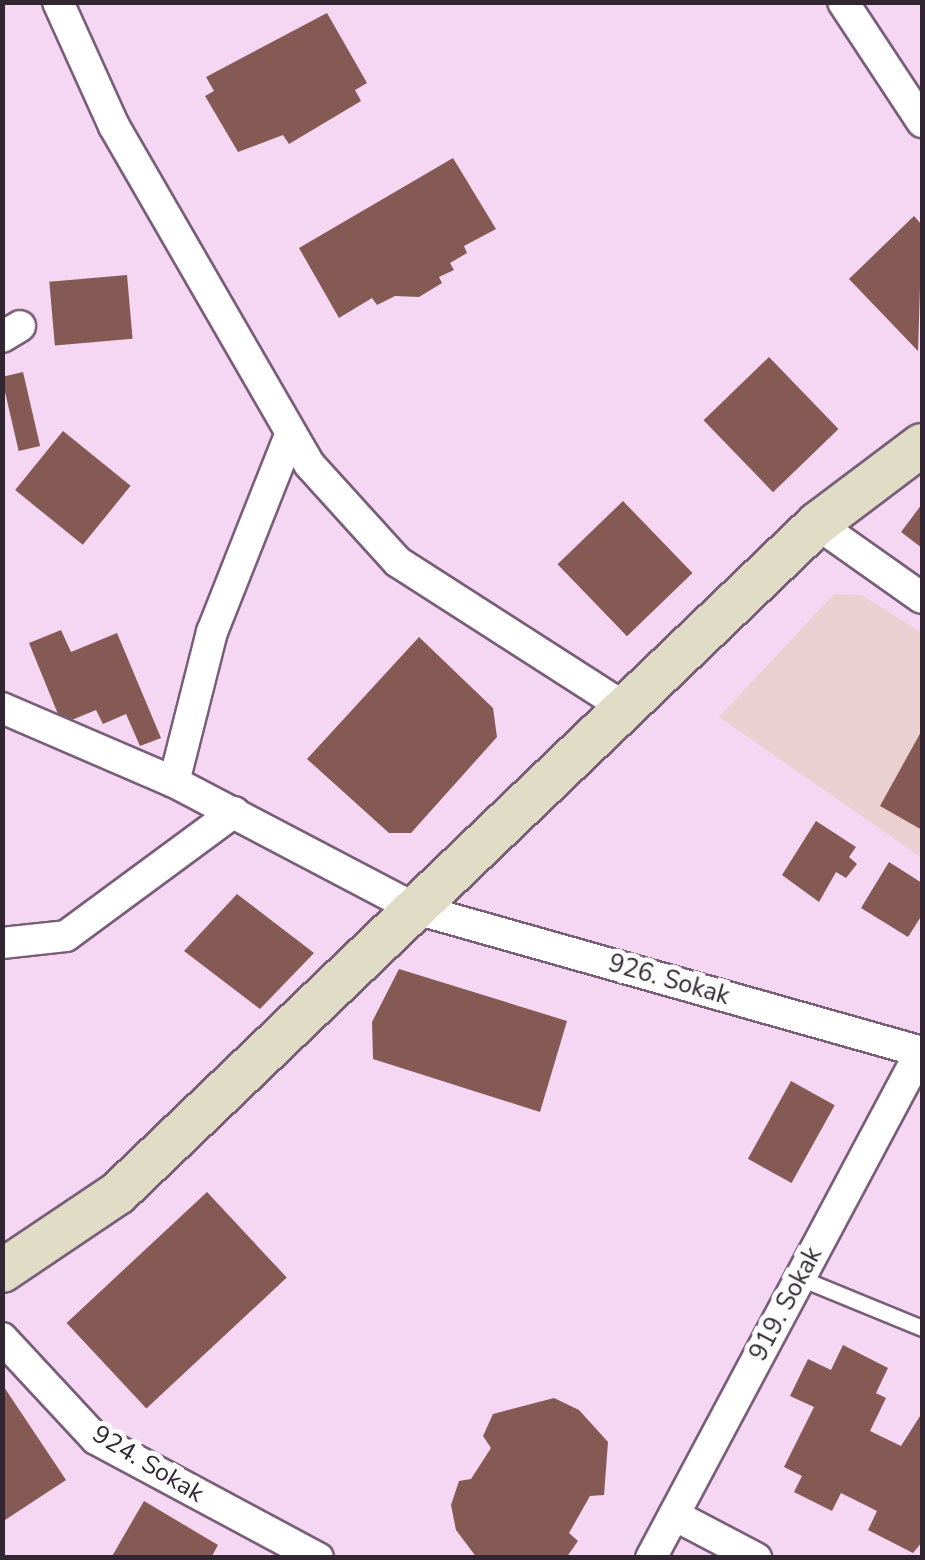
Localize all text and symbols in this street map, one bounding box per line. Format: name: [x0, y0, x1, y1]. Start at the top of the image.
street label: 926. Sokak: [605, 948, 733, 1012]
street label: 919. Sokak: [744, 1242, 828, 1366]
street label: 924. Sokak: [87, 1419, 209, 1509]

